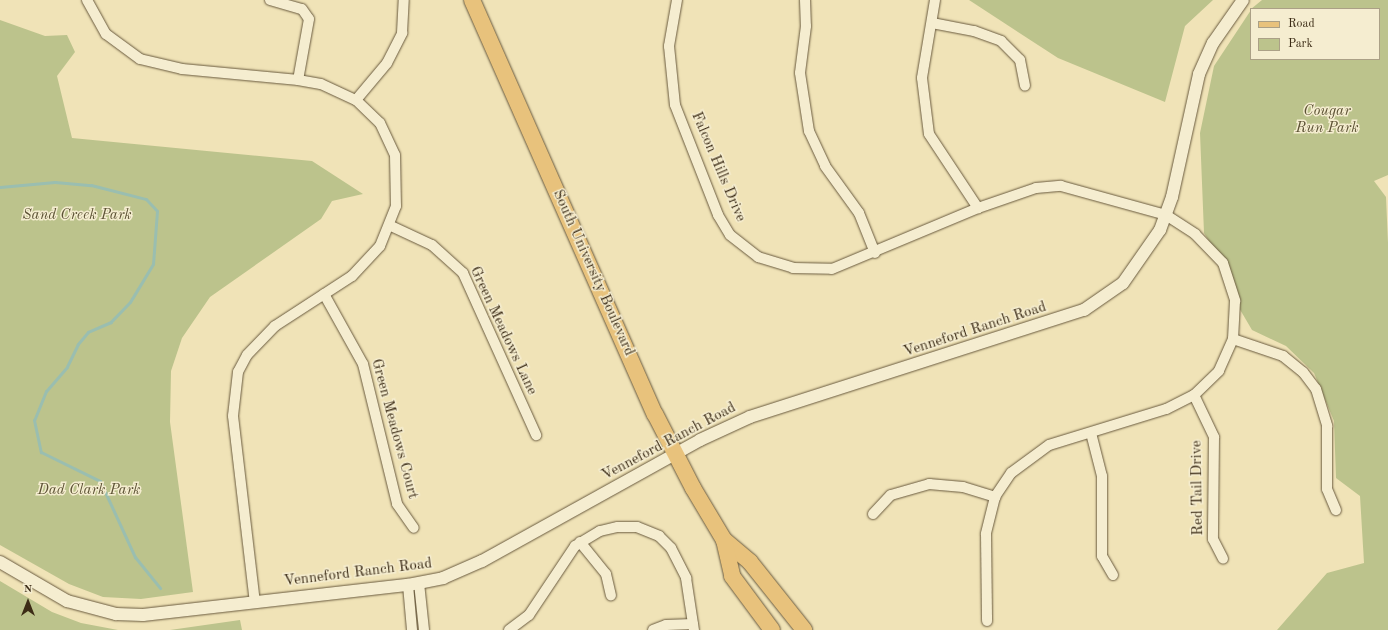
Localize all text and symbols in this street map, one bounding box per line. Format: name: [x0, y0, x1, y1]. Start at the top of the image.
legend: [1250, 8, 1380, 60]
text: Road: [1288, 18, 1315, 30]
text: Park: [1288, 38, 1313, 50]
park label: Cougar Run Park: [1295, 102, 1359, 137]
street label: Falcon Hills Drive: [687, 109, 749, 225]
street label: South University Boulevard: [548, 187, 638, 359]
park label: Sand Creek Park: [22, 207, 132, 225]
street label: Green Meadows Lane: [465, 264, 541, 398]
street label: Venneford Ranch Road: [901, 298, 1049, 362]
street label: Green Meadows Court: [367, 357, 421, 501]
street label: Venneford Ranch Road: [599, 399, 739, 485]
street label: Red Tail Drive: [1188, 440, 1208, 536]
park label: Dad Clark Park: [38, 482, 140, 500]
street label: Venneford Ranch Road: [283, 555, 433, 591]
north arrow: [8, 582, 48, 622]
text: N: [24, 584, 32, 595]

